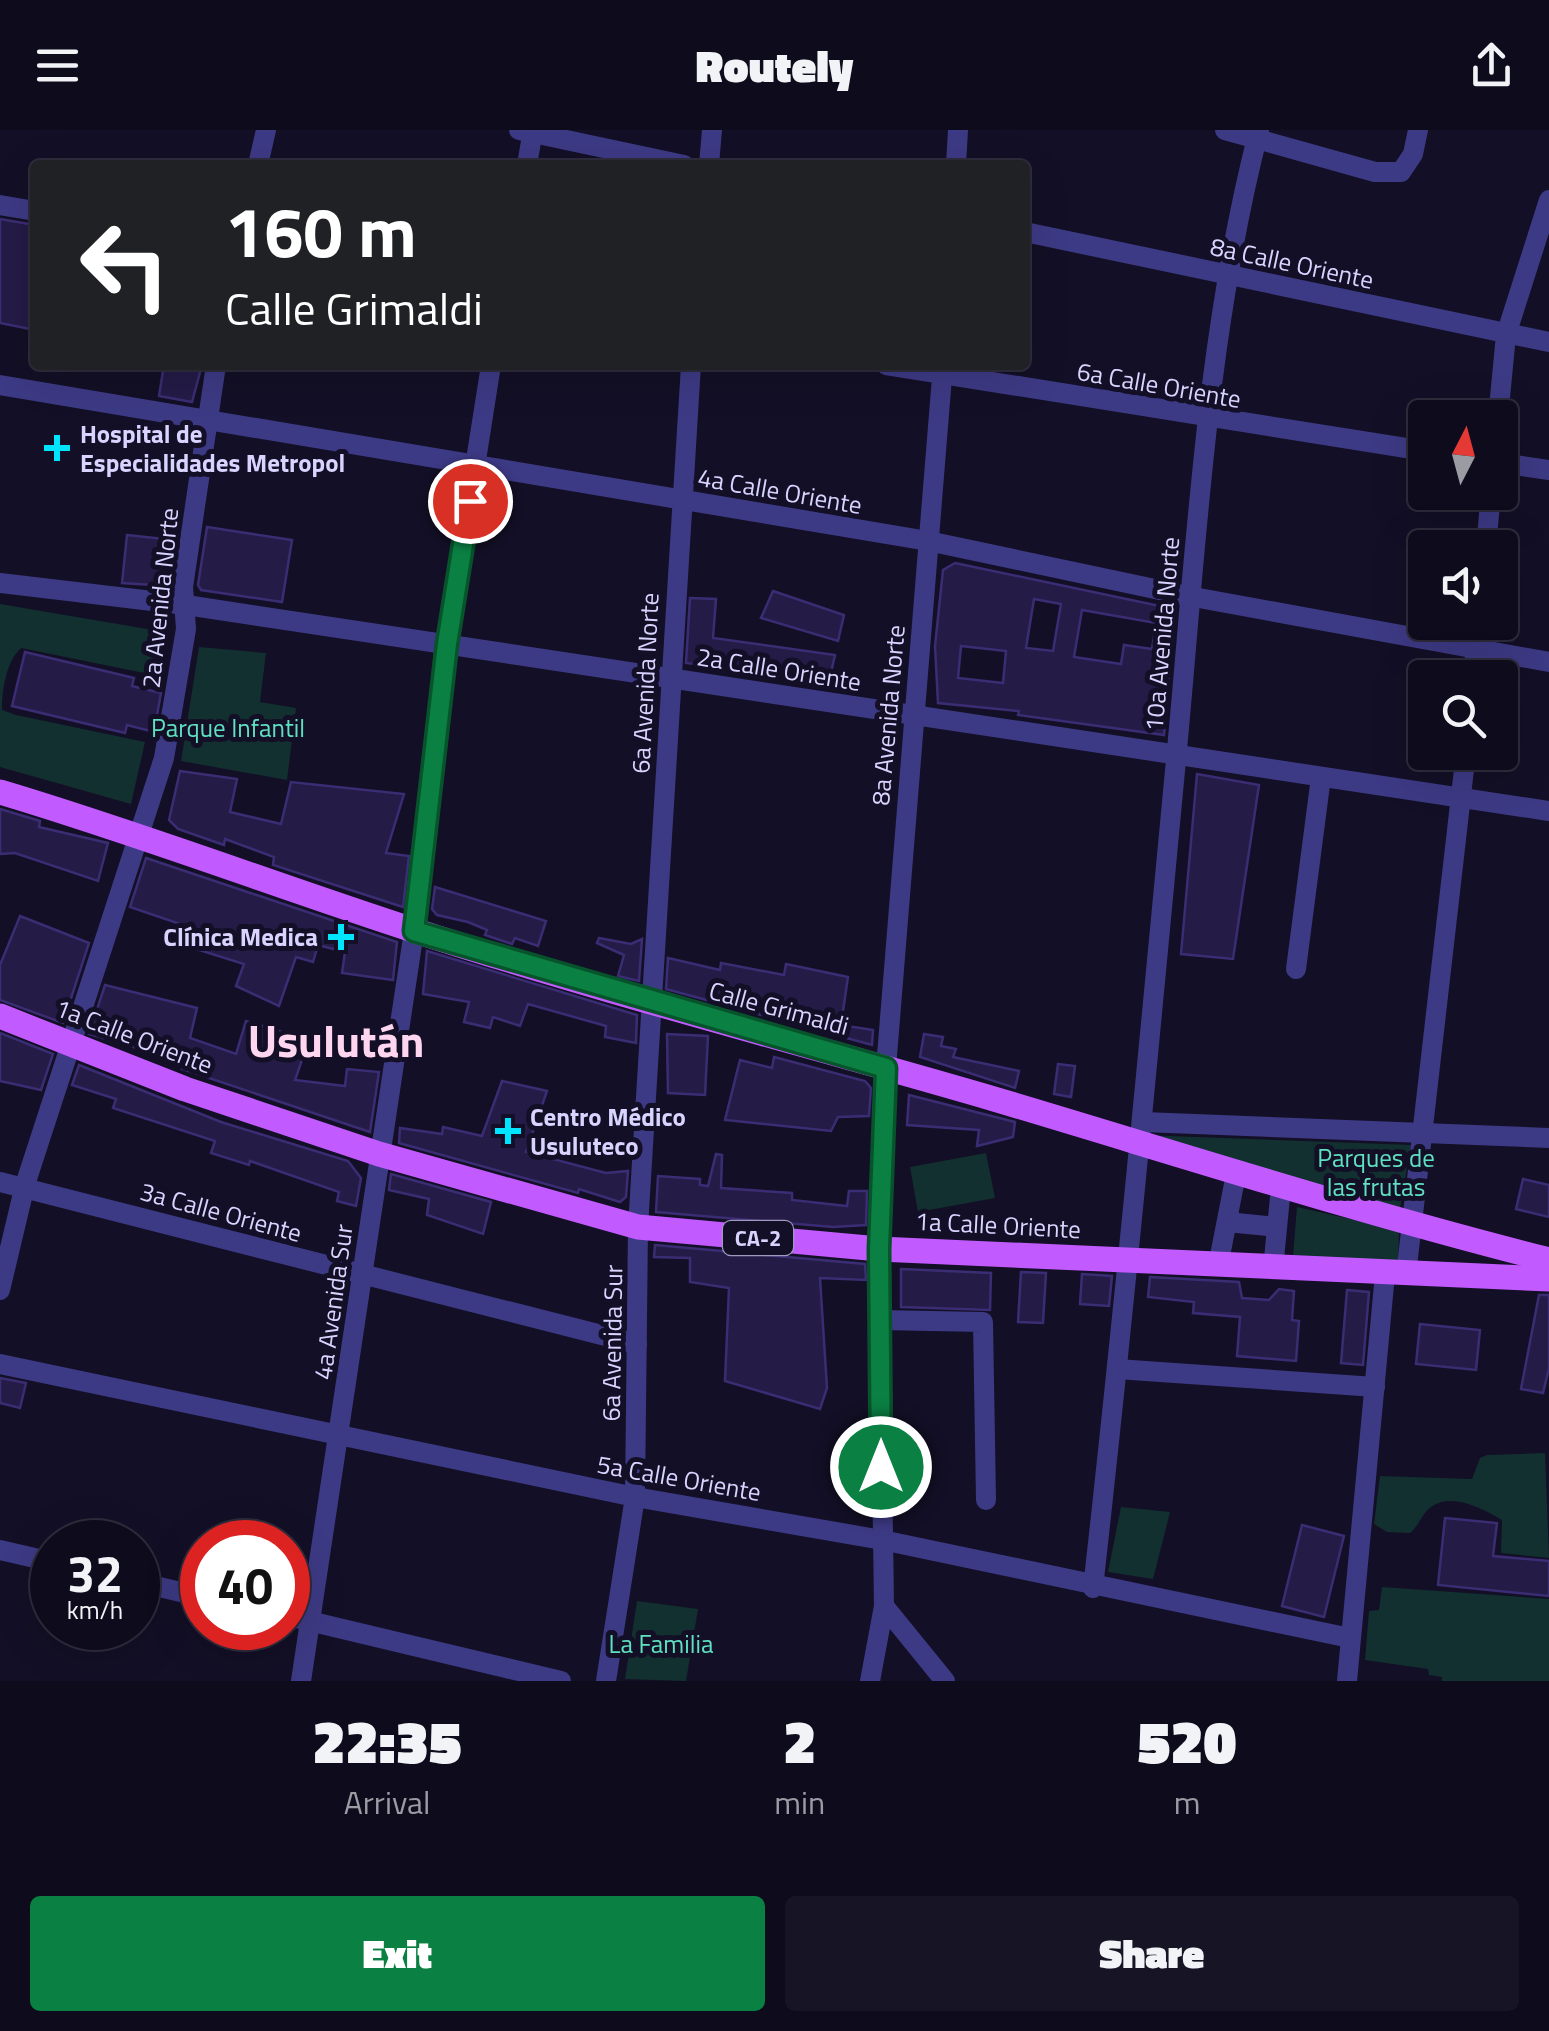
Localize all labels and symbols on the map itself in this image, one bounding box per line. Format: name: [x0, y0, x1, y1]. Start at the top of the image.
street label: 8a Calle Oriente: [1207, 227, 1377, 299]
street label: 6a Calle Oriente: [1074, 352, 1244, 418]
north arrow: [1408, 400, 1518, 510]
place label: Hospital de Especialidades Metropol: [80, 415, 345, 482]
marker: Hospital de Especialidades Metropol: [44, 435, 70, 461]
street label: 4a Calle Oriente: [695, 458, 865, 524]
pin: [428, 459, 513, 544]
street label: 2a Avenida Norte: [132, 506, 188, 690]
street label: 10a Avenida Norte: [1135, 535, 1189, 733]
street label: 6a Avenida Norte: [621, 592, 669, 774]
street label: 8a Avenida Norte: [861, 623, 915, 807]
street label: 2a Calle Oriente: [694, 637, 864, 701]
park label: Parque Infantil: [151, 709, 305, 747]
place label: Clínica Medica: [163, 918, 318, 956]
marker: Clínica Medica: [328, 924, 354, 950]
street label: Calle Grimaldi: [705, 971, 853, 1045]
street label: 1a Calle Oriente: [50, 989, 218, 1083]
district label: Usulután: [248, 1006, 424, 1074]
place label: Centro Médico Usuluteco: [530, 1098, 686, 1165]
marker: Centro Médico Usuluteco: [495, 1118, 521, 1144]
park label: Parques de las frutas: [1317, 1139, 1435, 1206]
street label: 3a Calle Oriente: [136, 1172, 306, 1252]
street label: 1a Calle Oriente: [914, 1202, 1082, 1248]
road number: CA-2: [723, 1221, 793, 1255]
street label: 4a Avenida Sur: [303, 1222, 363, 1382]
street label: 6a Avenida Sur: [592, 1264, 632, 1422]
position arrow: [829, 1415, 933, 1519]
street label: 5a Calle Oriente: [594, 1445, 764, 1511]
speed limit sign: 40: [180, 1520, 310, 1650]
park label: La Familia: [608, 1625, 714, 1663]

